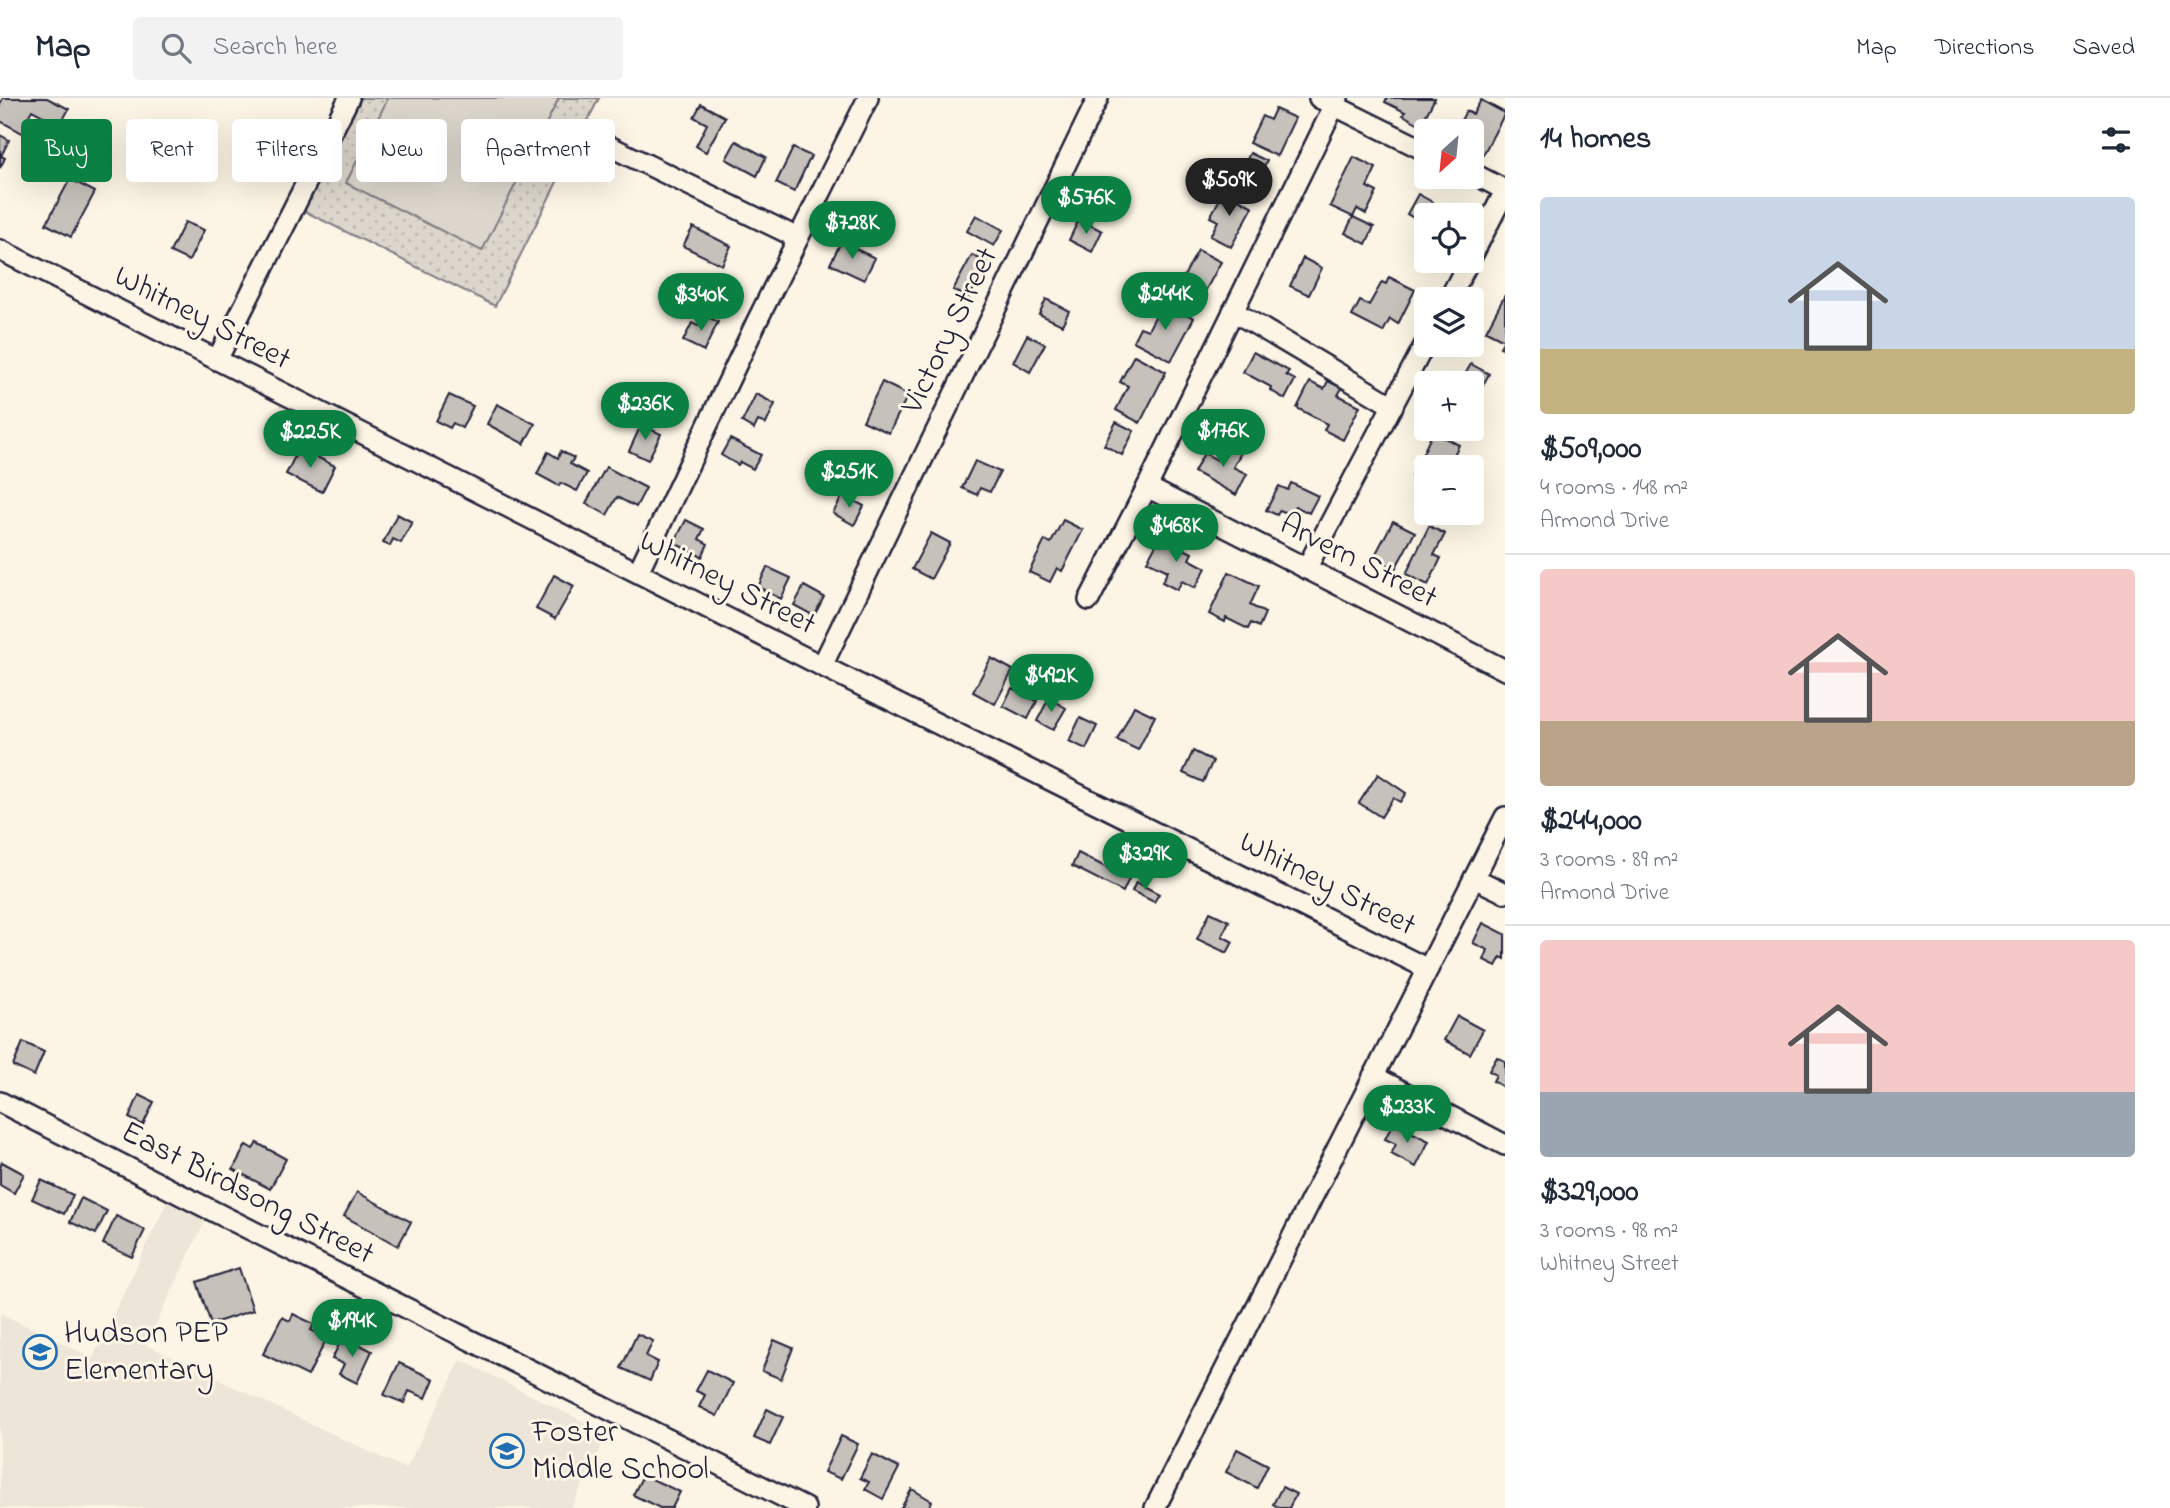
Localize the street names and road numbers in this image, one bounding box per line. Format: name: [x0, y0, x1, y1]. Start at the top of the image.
street label: Victory Street: [890, 239, 1012, 423]
street label: Whitney Street: [105, 254, 299, 384]
street label: Arvern Street: [1271, 502, 1445, 622]
street label: Whitney Street: [630, 519, 824, 649]
street label: Whitney Street: [1230, 820, 1424, 950]
street label: East Birdsong Street: [112, 1110, 382, 1278]

